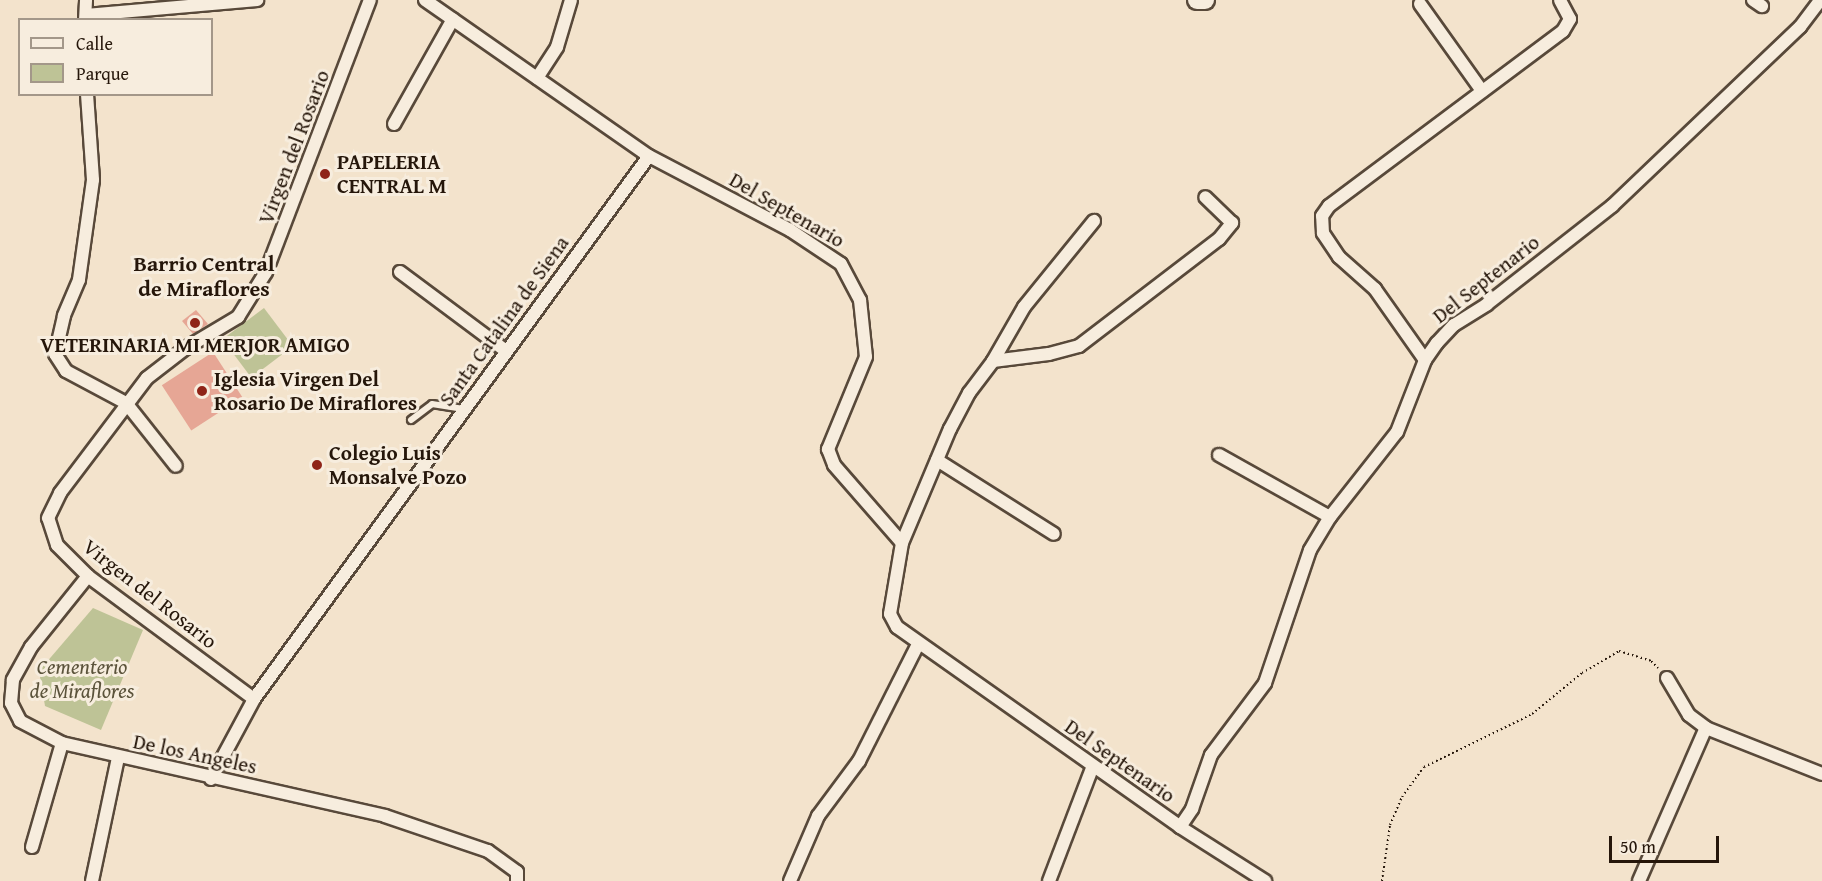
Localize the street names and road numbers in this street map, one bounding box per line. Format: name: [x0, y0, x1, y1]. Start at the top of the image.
street label: Virgen del Rosario: [253, 66, 335, 228]
street label: Del Septenario: [725, 167, 849, 253]
street label: Del Septenario: [1427, 229, 1545, 329]
street label: Santa Catalina de Siena: [434, 231, 574, 411]
street label: Virgen del Rosario: [78, 534, 222, 654]
street label: Del Septenario: [1060, 714, 1180, 808]
street label: De los Angeles: [131, 729, 259, 779]

